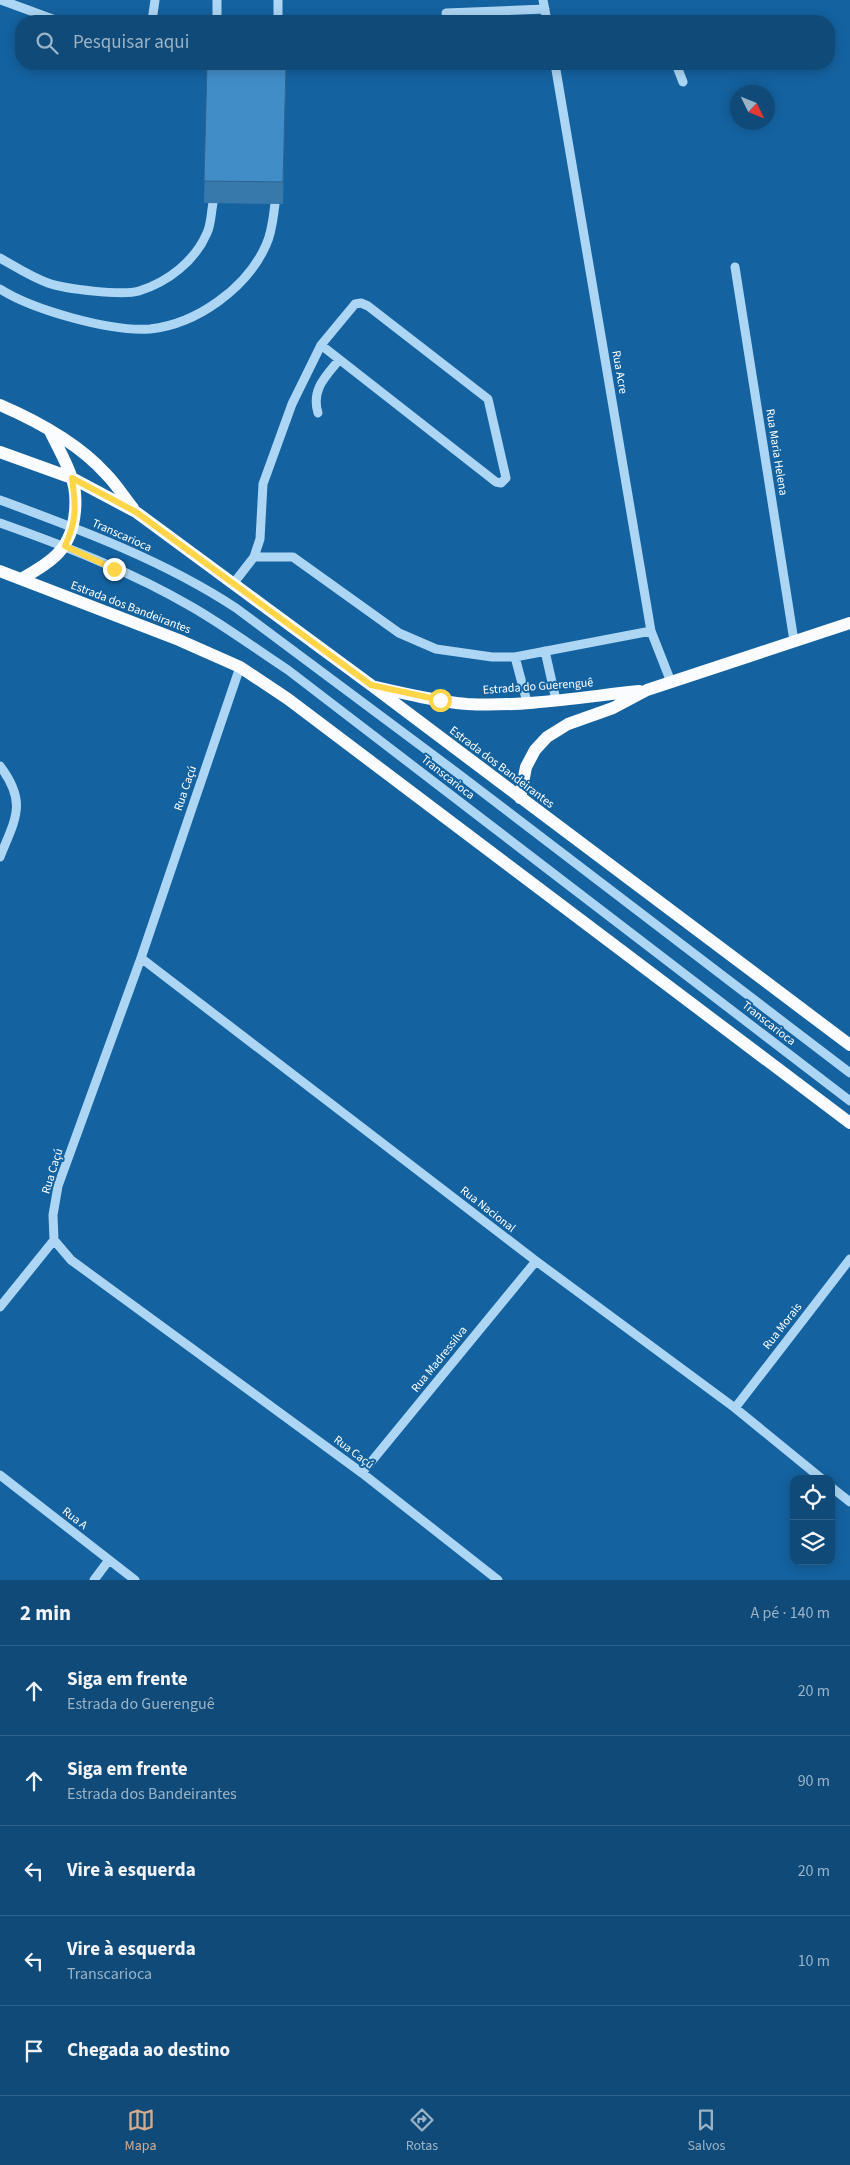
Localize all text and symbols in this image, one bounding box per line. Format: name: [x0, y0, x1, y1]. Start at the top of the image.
search box: [15, 15, 835, 70]
icon: search: [33, 29, 61, 57]
text: Pesquisar aqui: [73, 29, 189, 56]
north arrow: [730, 85, 775, 130]
street label: Rua Acre: [607, 349, 632, 395]
street label: Rua Maria Helena: [761, 408, 792, 497]
street label: Transcarioca: [89, 515, 154, 556]
route end: [103, 558, 126, 581]
street label: Estrada dos Bandeirantes: [68, 577, 193, 638]
street label: Estrada do Guerenguê: [482, 674, 594, 699]
route start: [429, 689, 452, 712]
street label: Estrada dos Bandeirantes: [446, 722, 558, 813]
street label: Transcarioca: [417, 751, 478, 804]
street label: Rua Caçú: [170, 763, 201, 813]
street label: Transcarioca: [738, 997, 799, 1050]
street label: Rua Caçú: [38, 1146, 67, 1196]
street label: Rua Nacional: [456, 1182, 519, 1236]
street label: Rua Morais: [759, 1299, 806, 1353]
street label: Rua Madressilva: [407, 1323, 471, 1396]
street label: Rua Caçú: [330, 1432, 377, 1473]
map controls: [790, 1475, 835, 1565]
button: locate: [790, 1475, 835, 1520]
street label: Rua A: [58, 1503, 91, 1534]
button: layers: [790, 1520, 835, 1565]
text: 2 min: [20, 1598, 71, 1628]
text: A pé · 140 m: [751, 1602, 830, 1624]
text: Siga em frente: [67, 1666, 188, 1693]
icon: ahead: [20, 1677, 48, 1705]
text: 20 m: [798, 1680, 830, 1702]
text: Estrada do Guerenguê: [67, 1693, 215, 1715]
text: Siga em frente: [67, 1756, 188, 1783]
icon: ahead: [20, 1767, 48, 1795]
text: 90 m: [798, 1770, 830, 1792]
text: Estrada dos Bandeirantes: [67, 1783, 237, 1805]
icon: left: [20, 1857, 48, 1885]
text: Vire à esquerda: [67, 1857, 196, 1884]
text: 20 m: [798, 1860, 830, 1882]
text: Vire à esquerda: [67, 1936, 196, 1963]
icon: left: [20, 1947, 48, 1975]
text: 10 m: [798, 1950, 830, 1972]
text: Transcarioca: [67, 1963, 152, 1985]
icon: arrive: [20, 2037, 48, 2065]
text: Chegada ao destino: [67, 2037, 230, 2064]
tab: Mapa: [125, 2106, 156, 2156]
tab: Rotas: [406, 2106, 438, 2156]
tab: Salvos: [687, 2106, 725, 2156]

